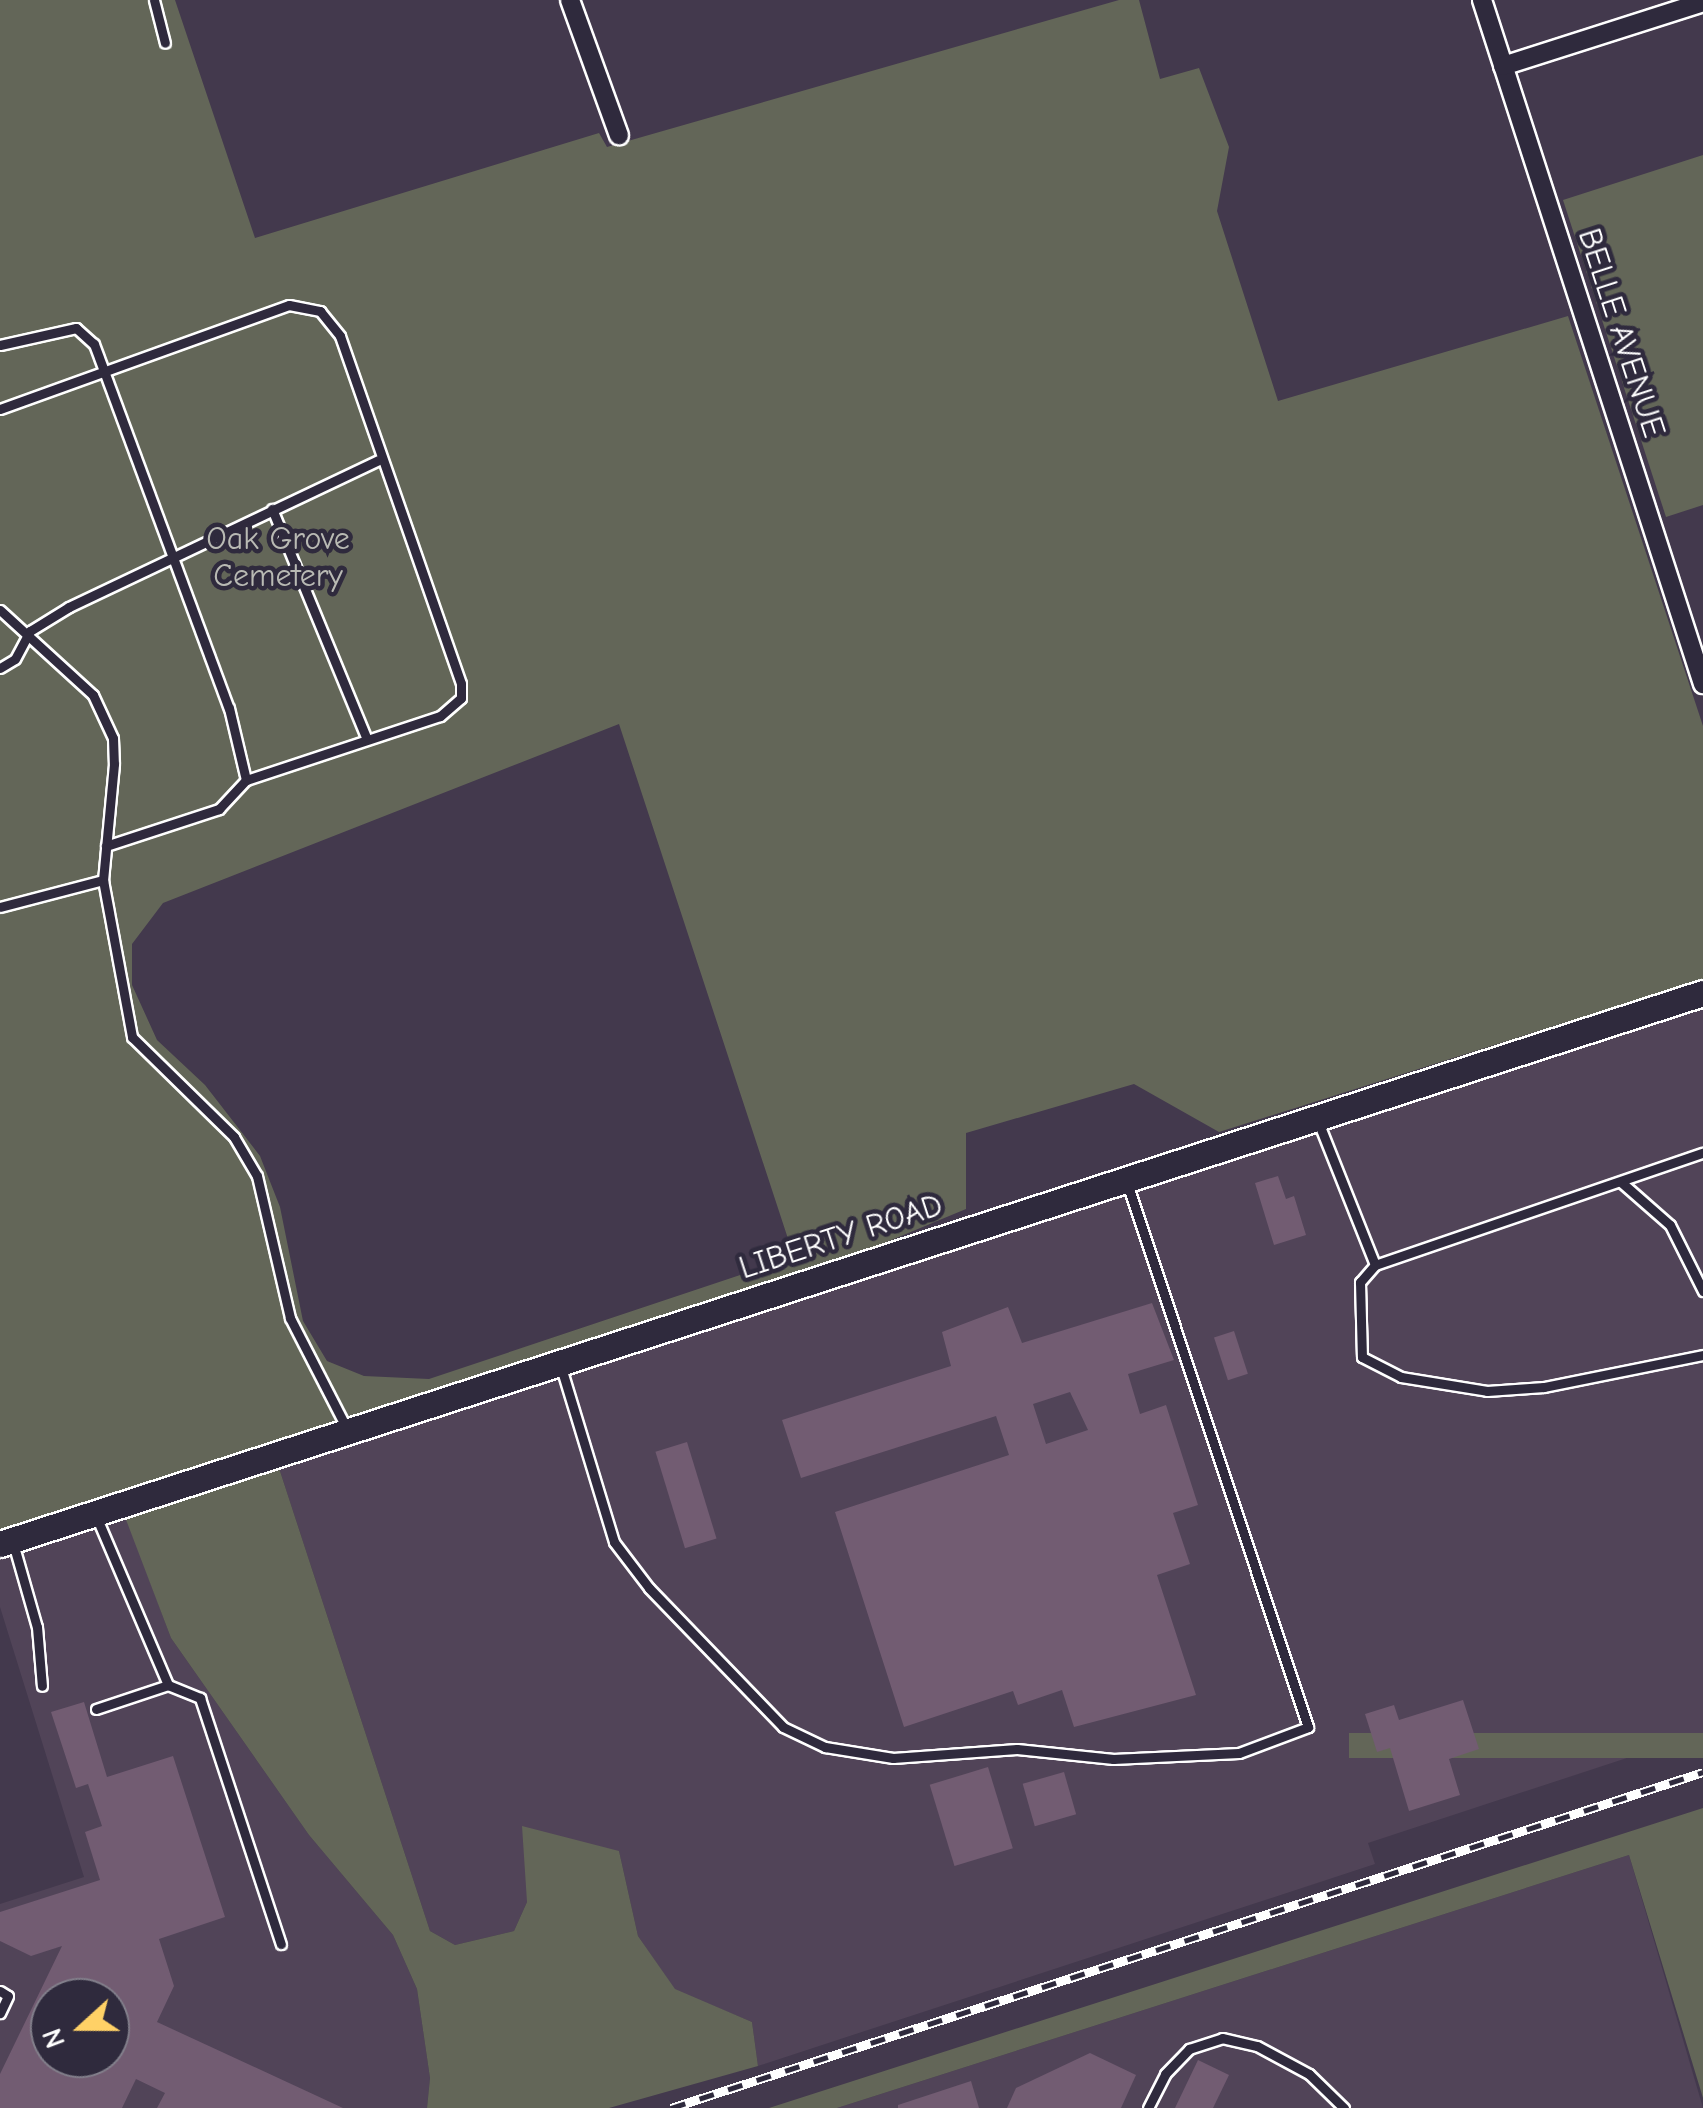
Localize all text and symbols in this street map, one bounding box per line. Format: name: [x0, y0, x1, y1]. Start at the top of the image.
street label: BELLE AVENUE: [1569, 224, 1673, 442]
park label: Oak Grove Cemetery: [206, 521, 350, 596]
street label: LIBERTY ROAD: [734, 1186, 948, 1288]
north arrow: [30, 1978, 130, 2078]
text: N: [36, 2024, 72, 2052]

